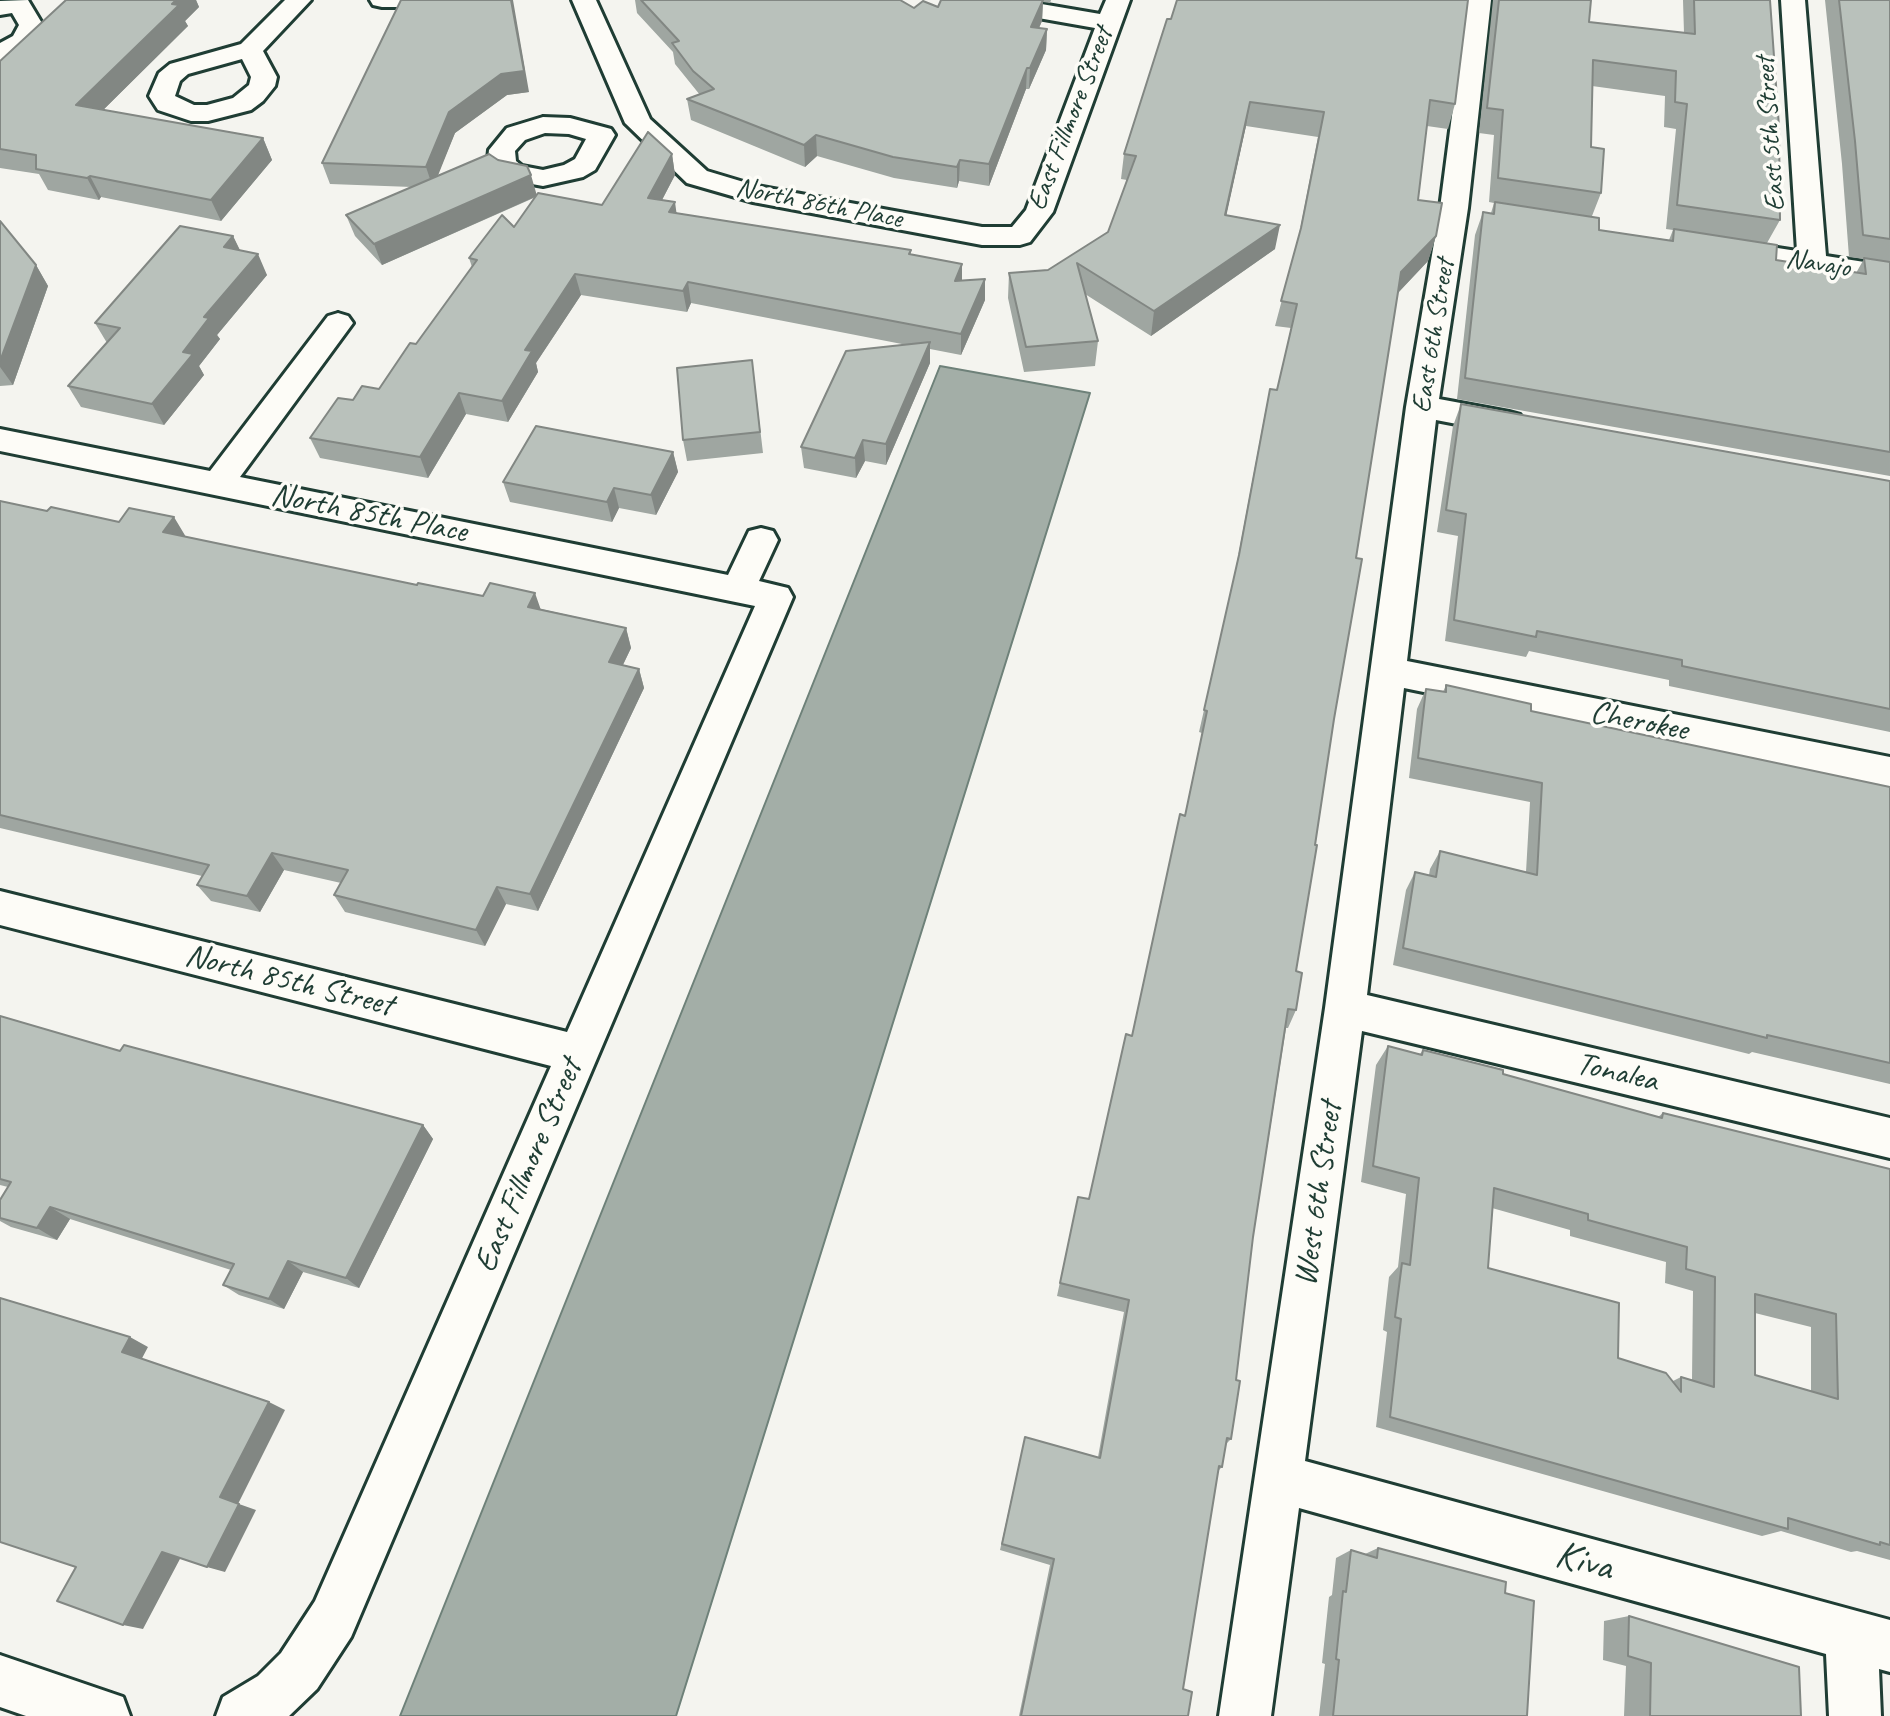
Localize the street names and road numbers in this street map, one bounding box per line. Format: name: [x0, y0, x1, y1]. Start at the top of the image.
street label: East Fillmore Street: [1021, 23, 1121, 215]
street label: East 5th Street: [1749, 56, 1793, 212]
street label: North 86th Place: [733, 171, 905, 237]
street label: Navajo: [1783, 242, 1853, 286]
street label: East 6th Street: [1405, 257, 1463, 415]
street label: North 85th Place: [268, 476, 470, 552]
street label: Cherokee: [1587, 693, 1691, 751]
street label: North 85th Street: [181, 936, 397, 1026]
street label: Tonalea: [1572, 1044, 1662, 1102]
street label: East Fillmore Street: [466, 1054, 592, 1278]
street label: West 6th Street: [1286, 1099, 1352, 1289]
street label: Kiva: [1550, 1531, 1618, 1593]

